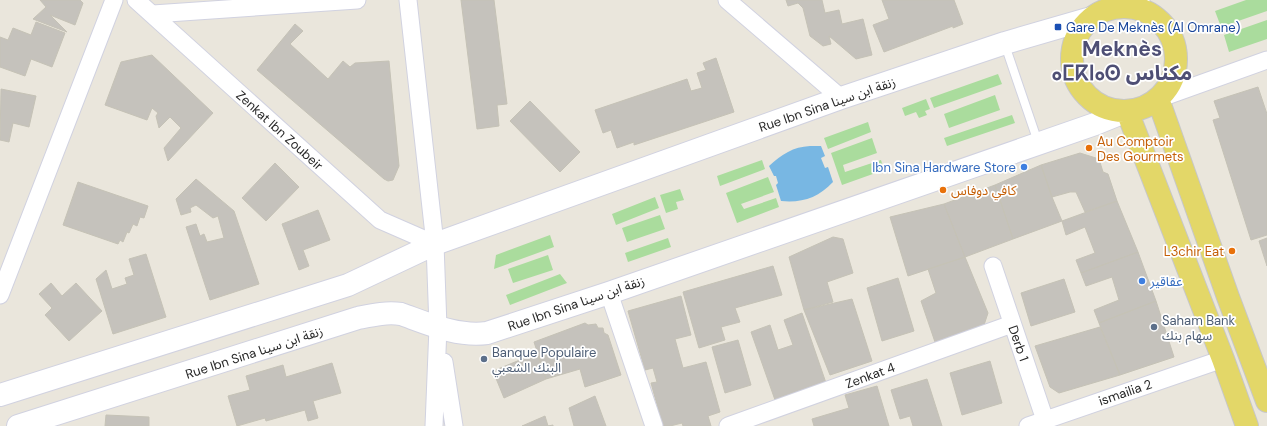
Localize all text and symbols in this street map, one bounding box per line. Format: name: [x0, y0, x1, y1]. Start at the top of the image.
place label: Gare De Meknès (Al Omrane): [1066, 19, 1241, 36]
marker: Gare De Meknès (Al Omrane): [1053, 22, 1063, 32]
district label: Meknès ⴰⵎⴽⵏⴰⵙ مكناس: [1052, 35, 1192, 87]
street label: Rue Ibn Sina زنقة ابن سينا: [756, 73, 898, 136]
street label: Zenkat Ibn Zoubeir: [233, 87, 327, 174]
place label: Au Comptoir Des Gourmets: [1097, 133, 1184, 165]
marker: Au Comptoir Des Gourmets: [1084, 143, 1094, 153]
place label: Ibn Sina Hardware Store: [872, 159, 1016, 176]
marker: Ibn Sina Hardware Store: [1019, 162, 1029, 172]
place label: كافي دوفاس: [951, 182, 1017, 201]
marker: كافي دوفاس: [938, 185, 948, 195]
place label: L3chir Eat: [1164, 243, 1224, 260]
marker: L3chir Eat: [1227, 246, 1237, 256]
street label: Rue Ibn Sina زنقة ابن سينا: [505, 272, 647, 335]
place label: عقاقير: [1149, 273, 1183, 290]
marker: عقاقير: [1137, 276, 1147, 286]
place label: Saham Bank سهام بنك: [1162, 312, 1236, 345]
street label: Rue Ibn Sina زنقة ابن سينا: [183, 322, 325, 383]
marker: Saham Bank سهام بنك: [1149, 322, 1159, 332]
street label: Derb 1: [1005, 323, 1033, 363]
place label: Banque Populaire البنك الشعبي: [492, 344, 596, 378]
marker: Banque Populaire البنك الشعبي: [479, 354, 489, 364]
street label: Zenkat 4: [843, 359, 897, 392]
street label: ismailia 2: [1096, 375, 1154, 410]

